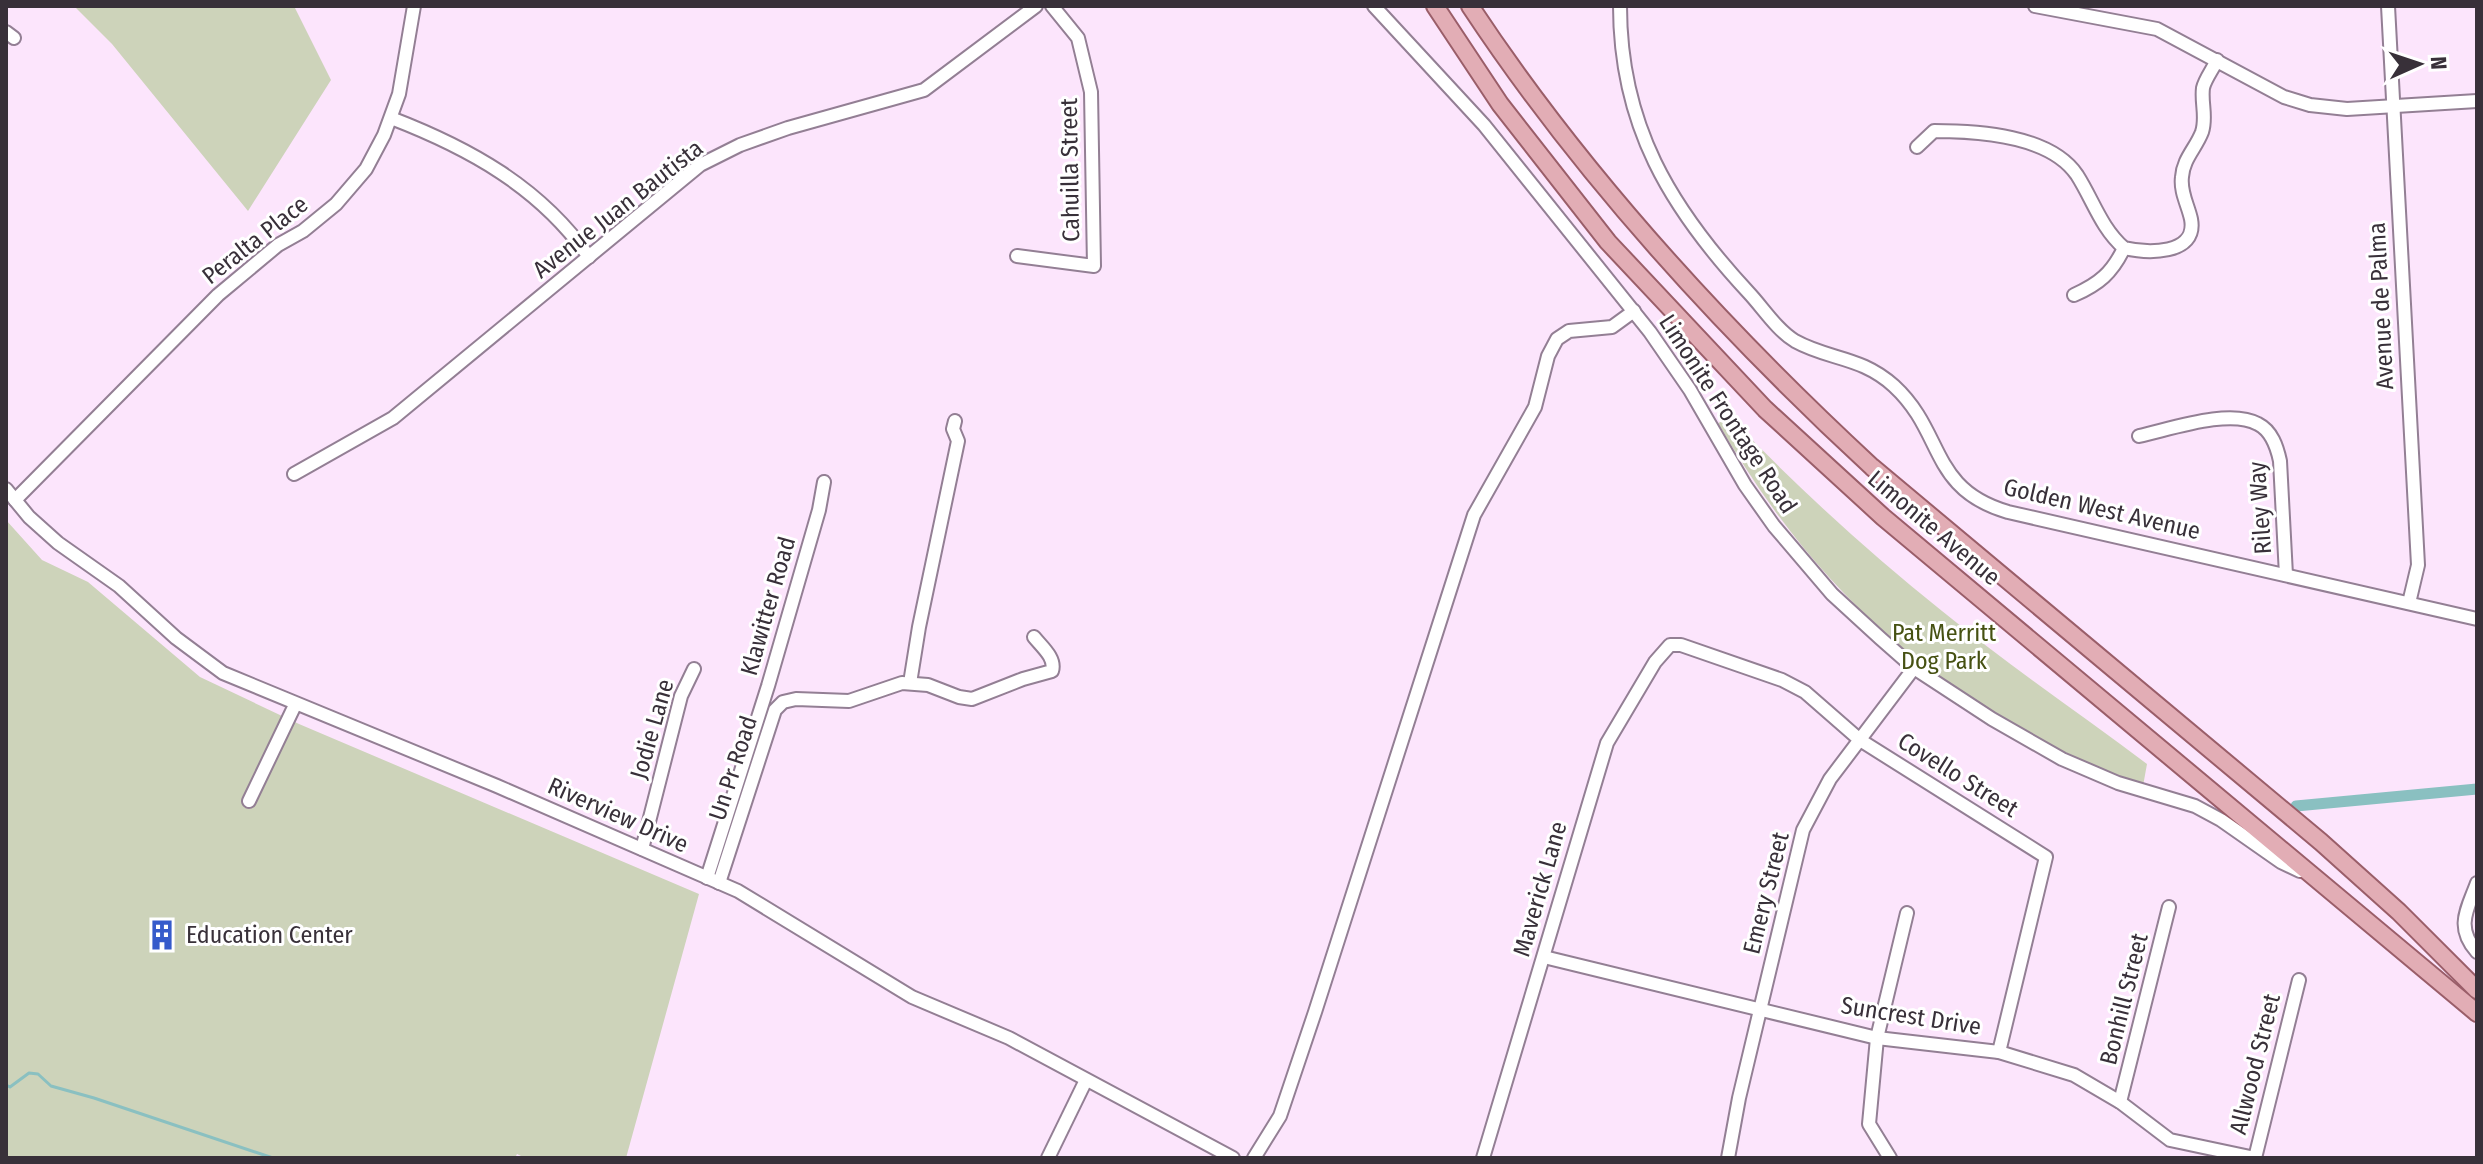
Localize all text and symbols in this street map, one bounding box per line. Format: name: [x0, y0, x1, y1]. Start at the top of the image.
north arrow: [2379, 24, 2459, 104]
text: N: [2425, 56, 2452, 70]
street label: Cahuilla Street: [1055, 98, 1085, 242]
street label: Avenue Juan Bautista: [527, 134, 709, 284]
street label: Peralta Place: [197, 190, 313, 290]
street label: Avenue de Palma: [2363, 222, 2399, 390]
street label: Limonite Frontage Road: [1653, 309, 1803, 519]
street label: Riley Way: [2243, 460, 2277, 555]
street label: Limonite Avenue: [1862, 465, 2006, 591]
street label: Golden West Avenue: [2001, 473, 2203, 545]
street label: Klawitter Road: [735, 533, 801, 679]
park label: Pat Merritt Dog Park: [1892, 619, 1996, 675]
street label: Jodie Lane: [624, 676, 680, 782]
street label: Un Pr Road: [703, 712, 763, 824]
street label: Covello Street: [1893, 727, 2023, 823]
street label: Riverview Drive: [543, 772, 693, 858]
street label: Maverick Lane: [1507, 818, 1573, 960]
street label: Emery Street: [1737, 829, 1795, 957]
building icon: Education Center: [145, 918, 179, 952]
place label: Education Center: [186, 921, 353, 949]
street label: Bonhill Street: [2094, 930, 2154, 1068]
street label: Suncrest Drive: [1839, 991, 1983, 1041]
street label: Allwood Street: [2224, 991, 2286, 1137]

